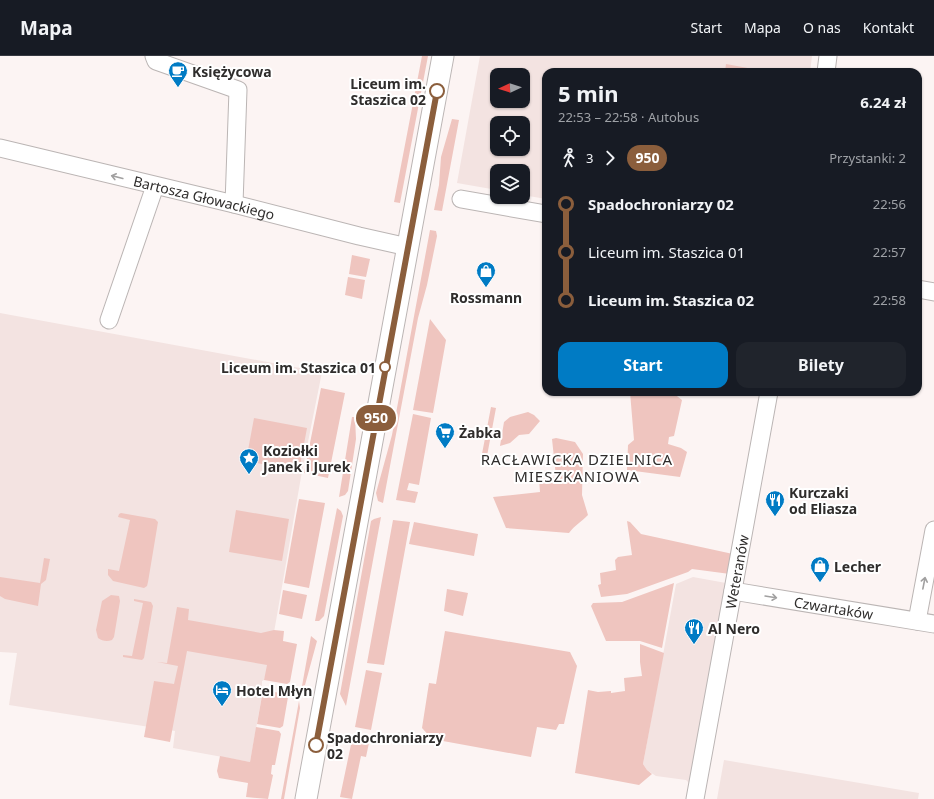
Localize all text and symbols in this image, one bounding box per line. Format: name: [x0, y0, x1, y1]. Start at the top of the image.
text: Mapa: [20, 15, 73, 41]
text: Start: [691, 18, 722, 37]
text: Mapa: [744, 18, 781, 37]
text: O nas: [803, 18, 841, 37]
text: Kontakt: [863, 18, 914, 37]
cafe icon: Księżycowa: [167, 60, 189, 88]
place label: Księżycowa: [192, 62, 272, 81]
north arrow: [490, 68, 530, 108]
map controls: [490, 68, 530, 204]
place label: Liceum im. Staszica 02: [350, 74, 426, 109]
text: 5 min: [558, 78, 619, 108]
marker: Liceum im. Staszica 02: [429, 83, 445, 99]
text: 6.24 zł: [860, 92, 906, 112]
text: 22:53 – 22:58 · Autobus: [558, 108, 699, 126]
button: locate: [490, 116, 530, 156]
icon: walk: [558, 147, 580, 169]
icon: forward: [599, 147, 621, 169]
text: 950: [635, 148, 659, 167]
text: 3: [586, 149, 593, 167]
text: Przystanki: 2: [829, 149, 906, 167]
button: layers: [490, 164, 530, 204]
street label: Bartosza Głowackiego: [132, 171, 277, 224]
one-way arrow: [111, 173, 124, 180]
text: Spadochroniarzy 02: [588, 194, 734, 214]
text: 22:56: [873, 195, 906, 213]
text: Liceum im. Staszica 01: [588, 242, 745, 262]
text: 22:57: [873, 243, 906, 261]
shop icon: Rossmann: [475, 260, 497, 288]
place label: Rossmann: [450, 288, 522, 307]
text: Liceum im. Staszica 02: [588, 290, 754, 310]
text: 22:58: [873, 291, 906, 309]
button: Start: [558, 342, 728, 388]
button: Bilety: [736, 342, 906, 388]
place label: Liceum im. Staszica 01: [221, 358, 376, 377]
marker: Liceum im. Staszica 01: [379, 361, 391, 373]
line badge: 950: [353, 405, 399, 431]
text: 950: [364, 408, 388, 427]
supermarket icon: Żabka: [434, 421, 456, 449]
place label: Żabka: [459, 423, 501, 442]
place label: Koziołki Janek i Jurek: [261, 441, 351, 476]
place icon: Koziołki Janek i Jurek: [238, 447, 260, 475]
district label: RACŁAWICKA DZIELNICA MIESZKANIOWA: [481, 449, 673, 486]
place label: Kurczaki od Eliasza: [789, 483, 857, 518]
restaurant icon: Kurczaki od Eliasza: [764, 489, 786, 517]
street label: Weteranów: [720, 533, 752, 610]
shop icon: Lecher: [809, 555, 831, 583]
place label: Lecher: [834, 557, 882, 576]
one-way arrow: [920, 577, 928, 590]
street label: Czwartaków: [793, 592, 875, 623]
one-way arrow: [764, 594, 777, 602]
restaurant icon: Al Nero: [683, 617, 705, 645]
place label: Al Nero: [708, 619, 760, 638]
hotel icon: Hotel Młyn: [211, 679, 233, 707]
place label: Hotel Młyn: [236, 681, 312, 700]
place label: Spadochroniarzy 02: [327, 728, 443, 763]
marker: Spadochroniarzy 02: [308, 737, 324, 753]

